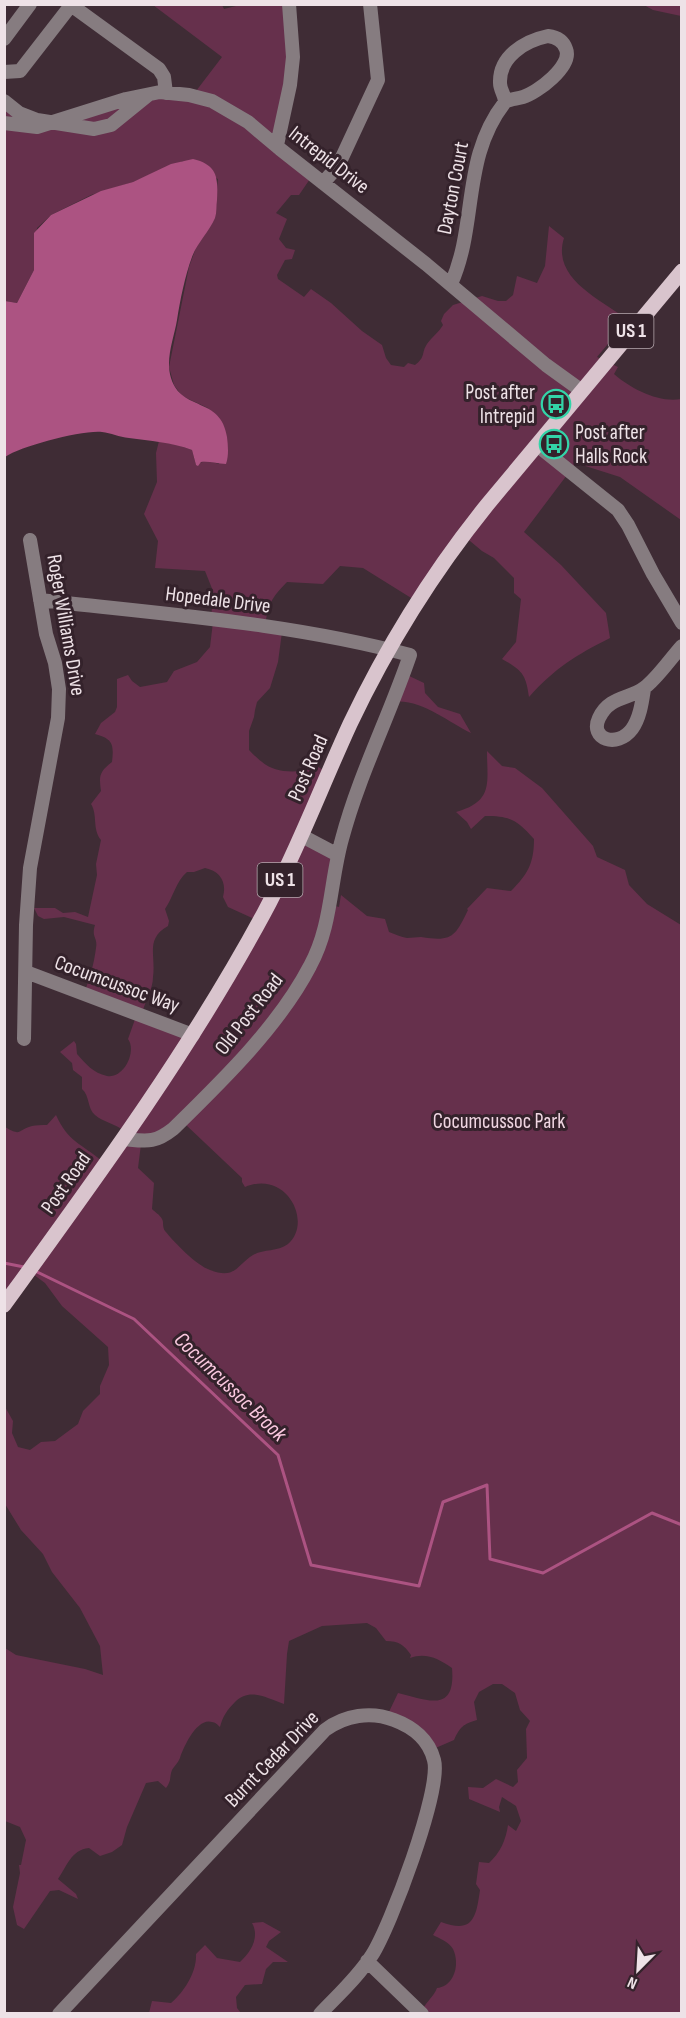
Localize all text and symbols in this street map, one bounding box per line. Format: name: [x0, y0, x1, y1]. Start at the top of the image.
street label: Intrepid Drive: [284, 121, 374, 199]
street label: Dayton Court: [432, 140, 474, 236]
road number: US 1: [608, 314, 654, 348]
place label: Post after Intrepid: [465, 380, 535, 429]
bus stop icon: Post after Intrepid: [540, 388, 572, 420]
place label: Post after Halls Rock: [575, 420, 647, 469]
bus stop icon: Post after Halls Rock: [538, 428, 570, 460]
street label: Roger Williams Drive: [41, 552, 91, 698]
street label: Hopedale Drive: [164, 581, 272, 619]
street label: Post Road: [282, 731, 334, 805]
road number: US 1: [258, 863, 302, 897]
street label: Cocumcussoc Way: [51, 950, 183, 1018]
street label: Old Post Road: [210, 968, 288, 1060]
park label: Cocumcussoc Park: [433, 1109, 565, 1134]
street label: Post Road: [36, 1147, 96, 1219]
water label: Cocumcussoc Brook: [168, 1327, 293, 1448]
street label: Burnt Cedar Drive: [220, 1706, 324, 1812]
north arrow: [608, 1940, 668, 2000]
text: N: [625, 1972, 640, 1993]

